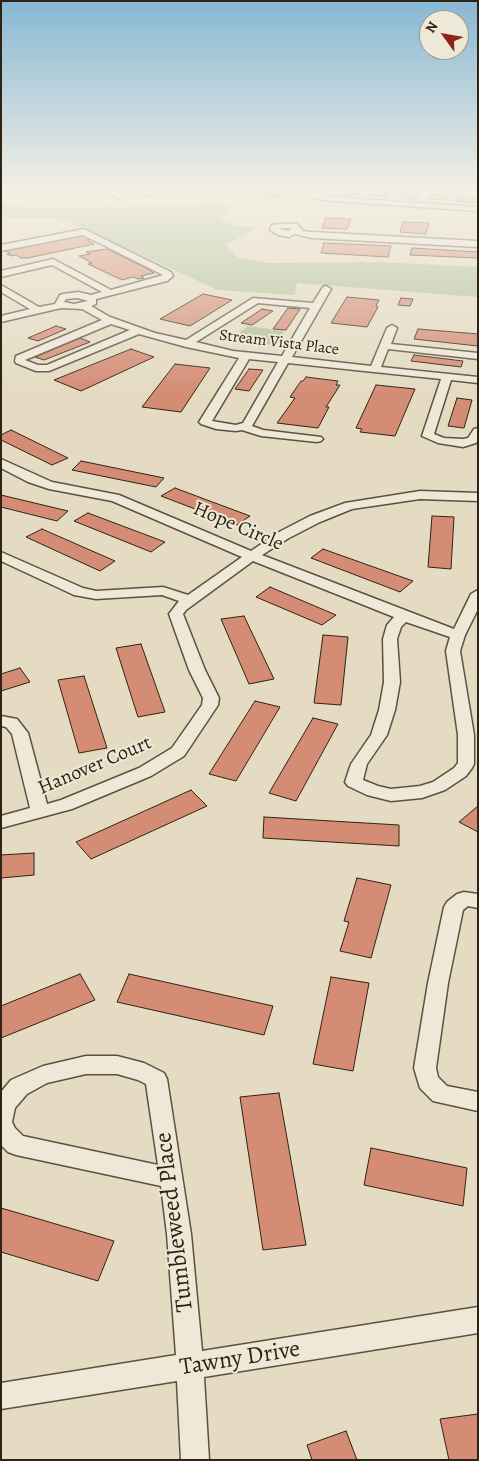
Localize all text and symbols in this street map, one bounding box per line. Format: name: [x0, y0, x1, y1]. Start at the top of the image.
north arrow: [419, 10, 469, 60]
text: N: [421, 18, 442, 37]
street label: Stream Vista Place: [218, 326, 340, 360]
street label: Hope Circle: [189, 497, 287, 557]
street label: Hanover Court: [35, 731, 155, 801]
street label: Tumbleweed Place: [150, 1131, 200, 1313]
street label: Tawny Drive: [178, 1335, 302, 1383]

